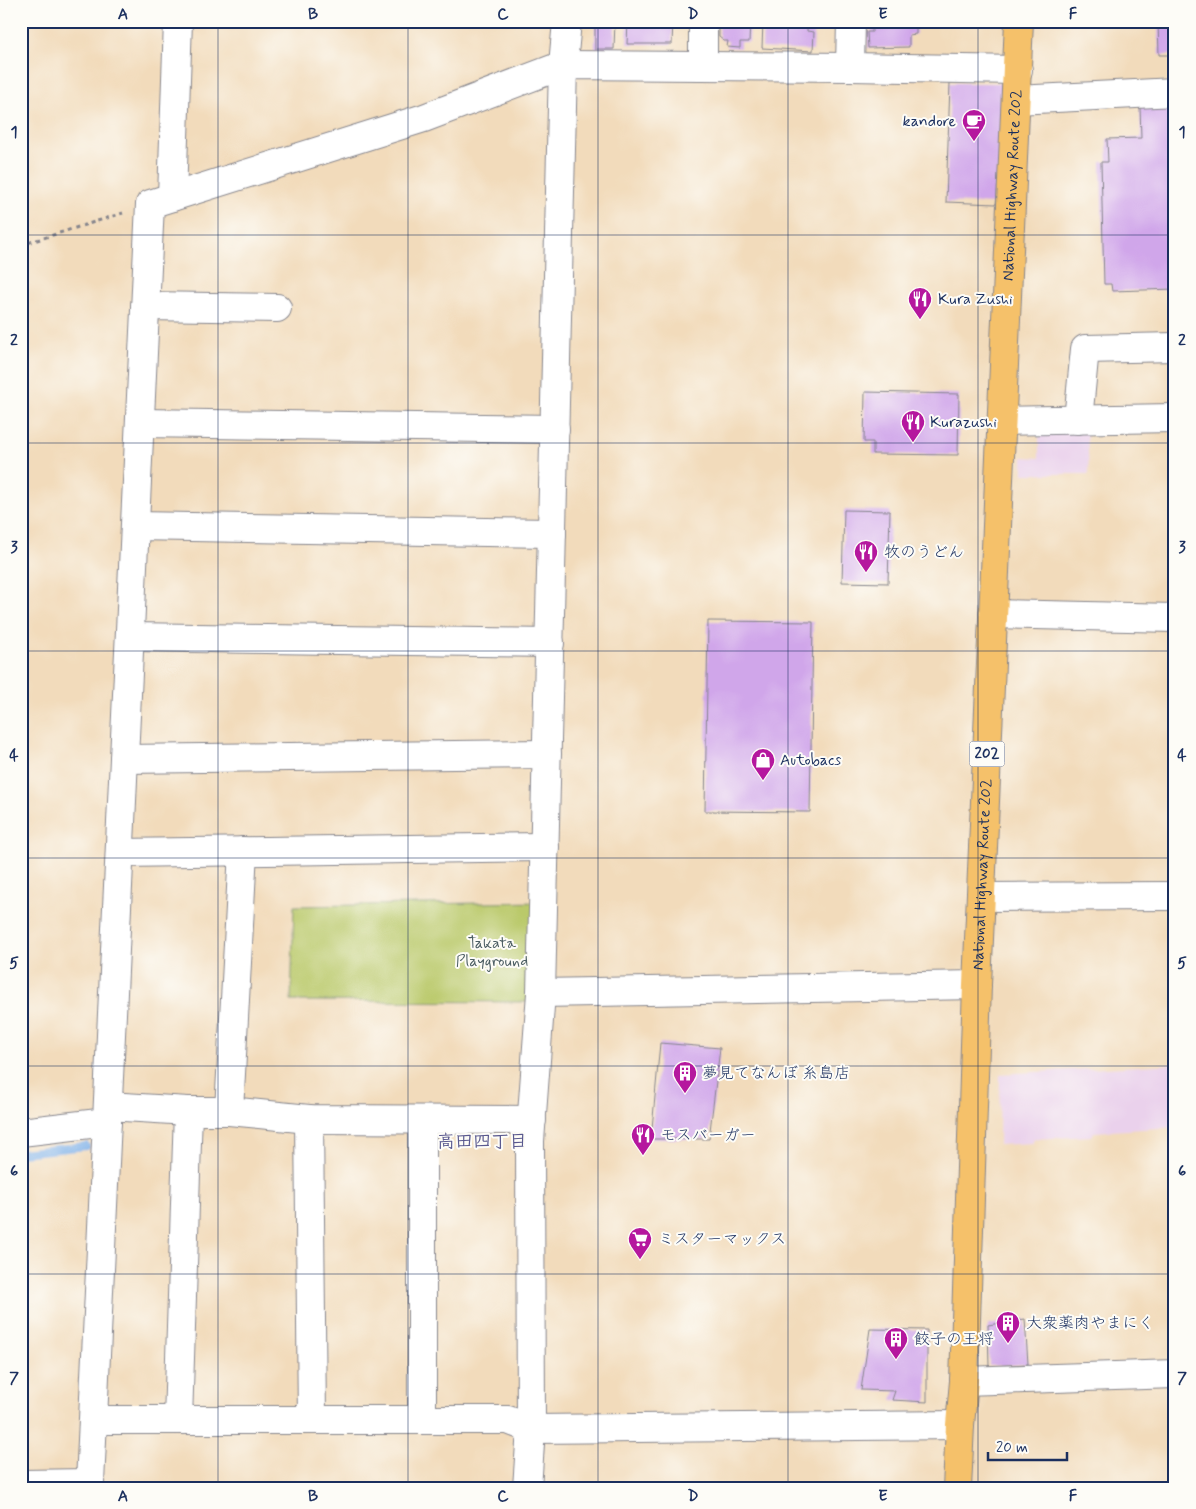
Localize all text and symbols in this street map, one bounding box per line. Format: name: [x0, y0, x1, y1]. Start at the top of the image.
text: A: [118, 4, 128, 25]
text: B: [308, 4, 318, 25]
text: C: [497, 4, 509, 25]
text: D: [687, 4, 699, 25]
text: E: [878, 4, 888, 25]
text: F: [1069, 4, 1078, 25]
street label: National Highway Route 202: [997, 89, 1027, 281]
cafe icon: kandore: [961, 108, 987, 142]
place label: kandore: [902, 111, 956, 132]
text: 1: [10, 122, 18, 143]
text: 1: [1178, 122, 1186, 143]
restaurant icon: Kura Zushi: [907, 286, 933, 320]
place label: Kura Zushi: [938, 289, 1013, 310]
text: 2: [10, 330, 18, 351]
text: 2: [1178, 330, 1186, 351]
restaurant icon: Kurazushi: [900, 409, 926, 443]
place label: Kurazushi: [930, 412, 997, 433]
text: 3: [10, 537, 18, 558]
text: 3: [1178, 537, 1186, 558]
restaurant icon: 牧のうどん: [853, 539, 879, 573]
place label: 牧のうどん: [884, 542, 964, 563]
road number: 202: [970, 742, 1004, 766]
text: 4: [9, 745, 19, 766]
text: 4: [1177, 745, 1187, 766]
shop icon: Autobacs: [750, 747, 776, 781]
place label: Autobacs: [780, 750, 841, 771]
street label: National Highway Route 202: [967, 778, 996, 971]
park label: Takata Playground: [456, 933, 528, 972]
text: 5: [9, 953, 19, 974]
text: 5: [1177, 953, 1187, 974]
building icon: 夢見てなんぼ 糸島店: [672, 1060, 698, 1094]
place label: 夢見てなんぼ 糸島店: [702, 1063, 850, 1084]
restaurant icon: モスバーガー: [630, 1122, 656, 1156]
place label: モスバーガー: [660, 1125, 756, 1146]
district label: 高田四丁目: [437, 1130, 527, 1154]
text: 6: [10, 1161, 18, 1182]
text: 6: [1178, 1161, 1186, 1182]
supermarket icon: ミスターマックス: [627, 1226, 653, 1260]
place label: ミスターマックス: [658, 1229, 786, 1250]
building icon: 大衆薬肉やまにく: [995, 1310, 1021, 1344]
place label: 大衆薬肉やまにく: [1026, 1313, 1154, 1334]
building icon: 餃子の王将: [883, 1326, 909, 1360]
place label: 餃子の王将: [914, 1329, 994, 1350]
text: 7: [9, 1368, 19, 1389]
text: 7: [1177, 1368, 1187, 1389]
scale bar: [988, 1429, 1067, 1461]
text: 20 m: [996, 1438, 1028, 1458]
text: A: [118, 1486, 128, 1507]
text: B: [308, 1486, 318, 1507]
text: C: [497, 1486, 509, 1507]
text: D: [687, 1486, 699, 1507]
text: E: [878, 1486, 888, 1507]
text: F: [1069, 1486, 1078, 1507]

